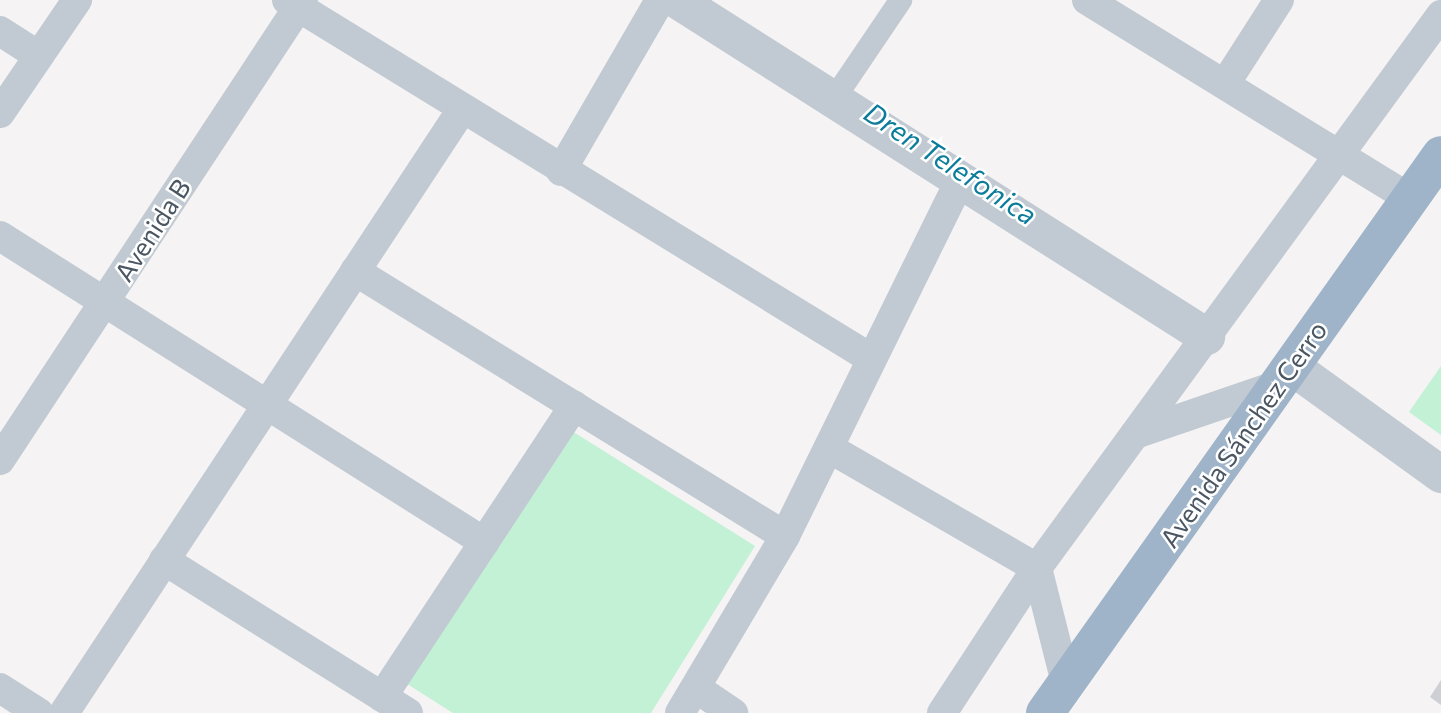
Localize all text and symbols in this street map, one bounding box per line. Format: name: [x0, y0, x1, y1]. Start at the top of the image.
water label: Dren Telefonica: [859, 95, 1043, 231]
street label: Avenida B: [107, 173, 197, 287]
street label: Avenida Sánchez Cerro: [1153, 315, 1333, 553]

